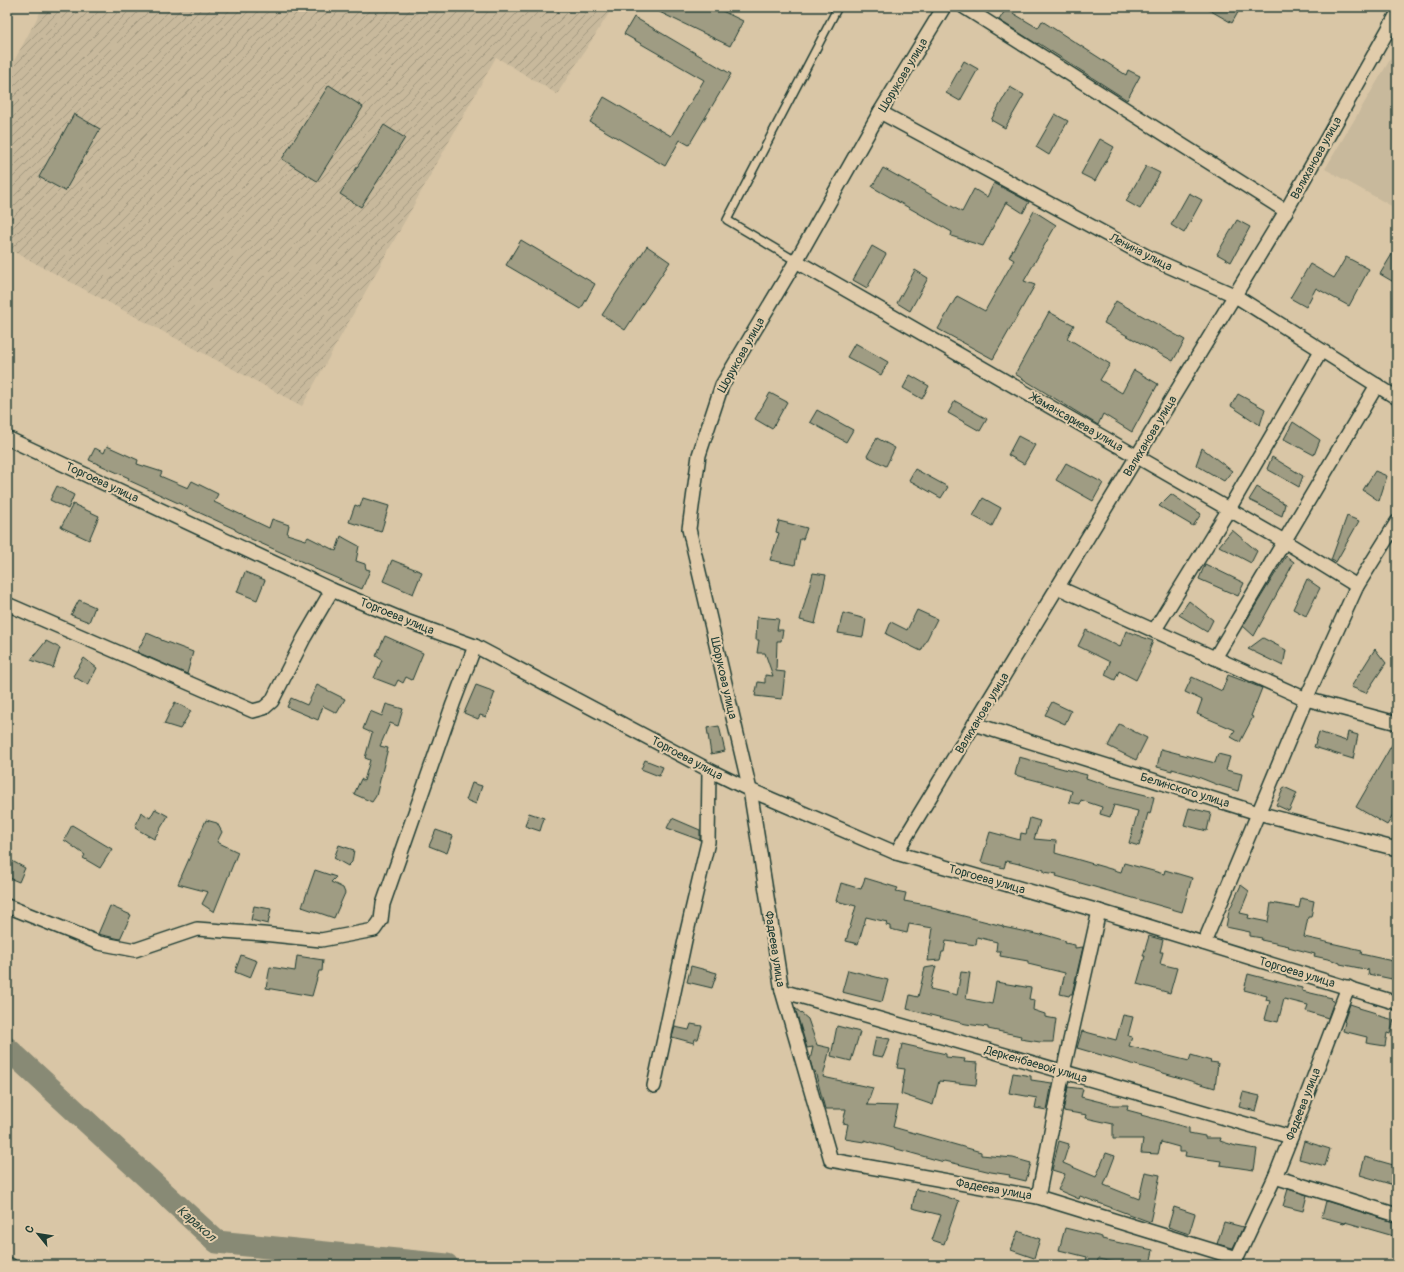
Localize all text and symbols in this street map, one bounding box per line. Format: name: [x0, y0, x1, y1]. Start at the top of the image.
street label: Шорукова улица: [875, 35, 932, 115]
street label: Валиханова улица: [1288, 114, 1346, 202]
street label: Ленина улица: [1106, 230, 1175, 275]
street label: Шорукова улица: [715, 315, 768, 395]
street label: Жамансариева улица: [1026, 389, 1126, 455]
street label: Валиханова улица: [1120, 393, 1181, 480]
street label: Торгоева улица: [63, 459, 141, 506]
street label: Торгоева улица: [357, 595, 437, 638]
street label: Шорукова улица: [707, 636, 740, 721]
street label: Валиханова улица: [952, 670, 1013, 757]
street label: Торгоева улица: [648, 733, 726, 784]
street label: Белинского улица: [1138, 770, 1232, 811]
street label: Торгоева улица: [947, 861, 1027, 898]
street label: Фадеева улица: [761, 910, 788, 989]
street label: Торгоева улица: [1257, 954, 1337, 991]
street label: Деркенбаевой улица: [982, 1042, 1089, 1086]
street label: Фадеева улица: [1283, 1065, 1324, 1143]
street label: Фадеева улица: [955, 1175, 1033, 1204]
water label: Каракол: [174, 1203, 220, 1246]
north arrow: [18, 1214, 58, 1254]
text: С: [22, 1223, 37, 1235]

